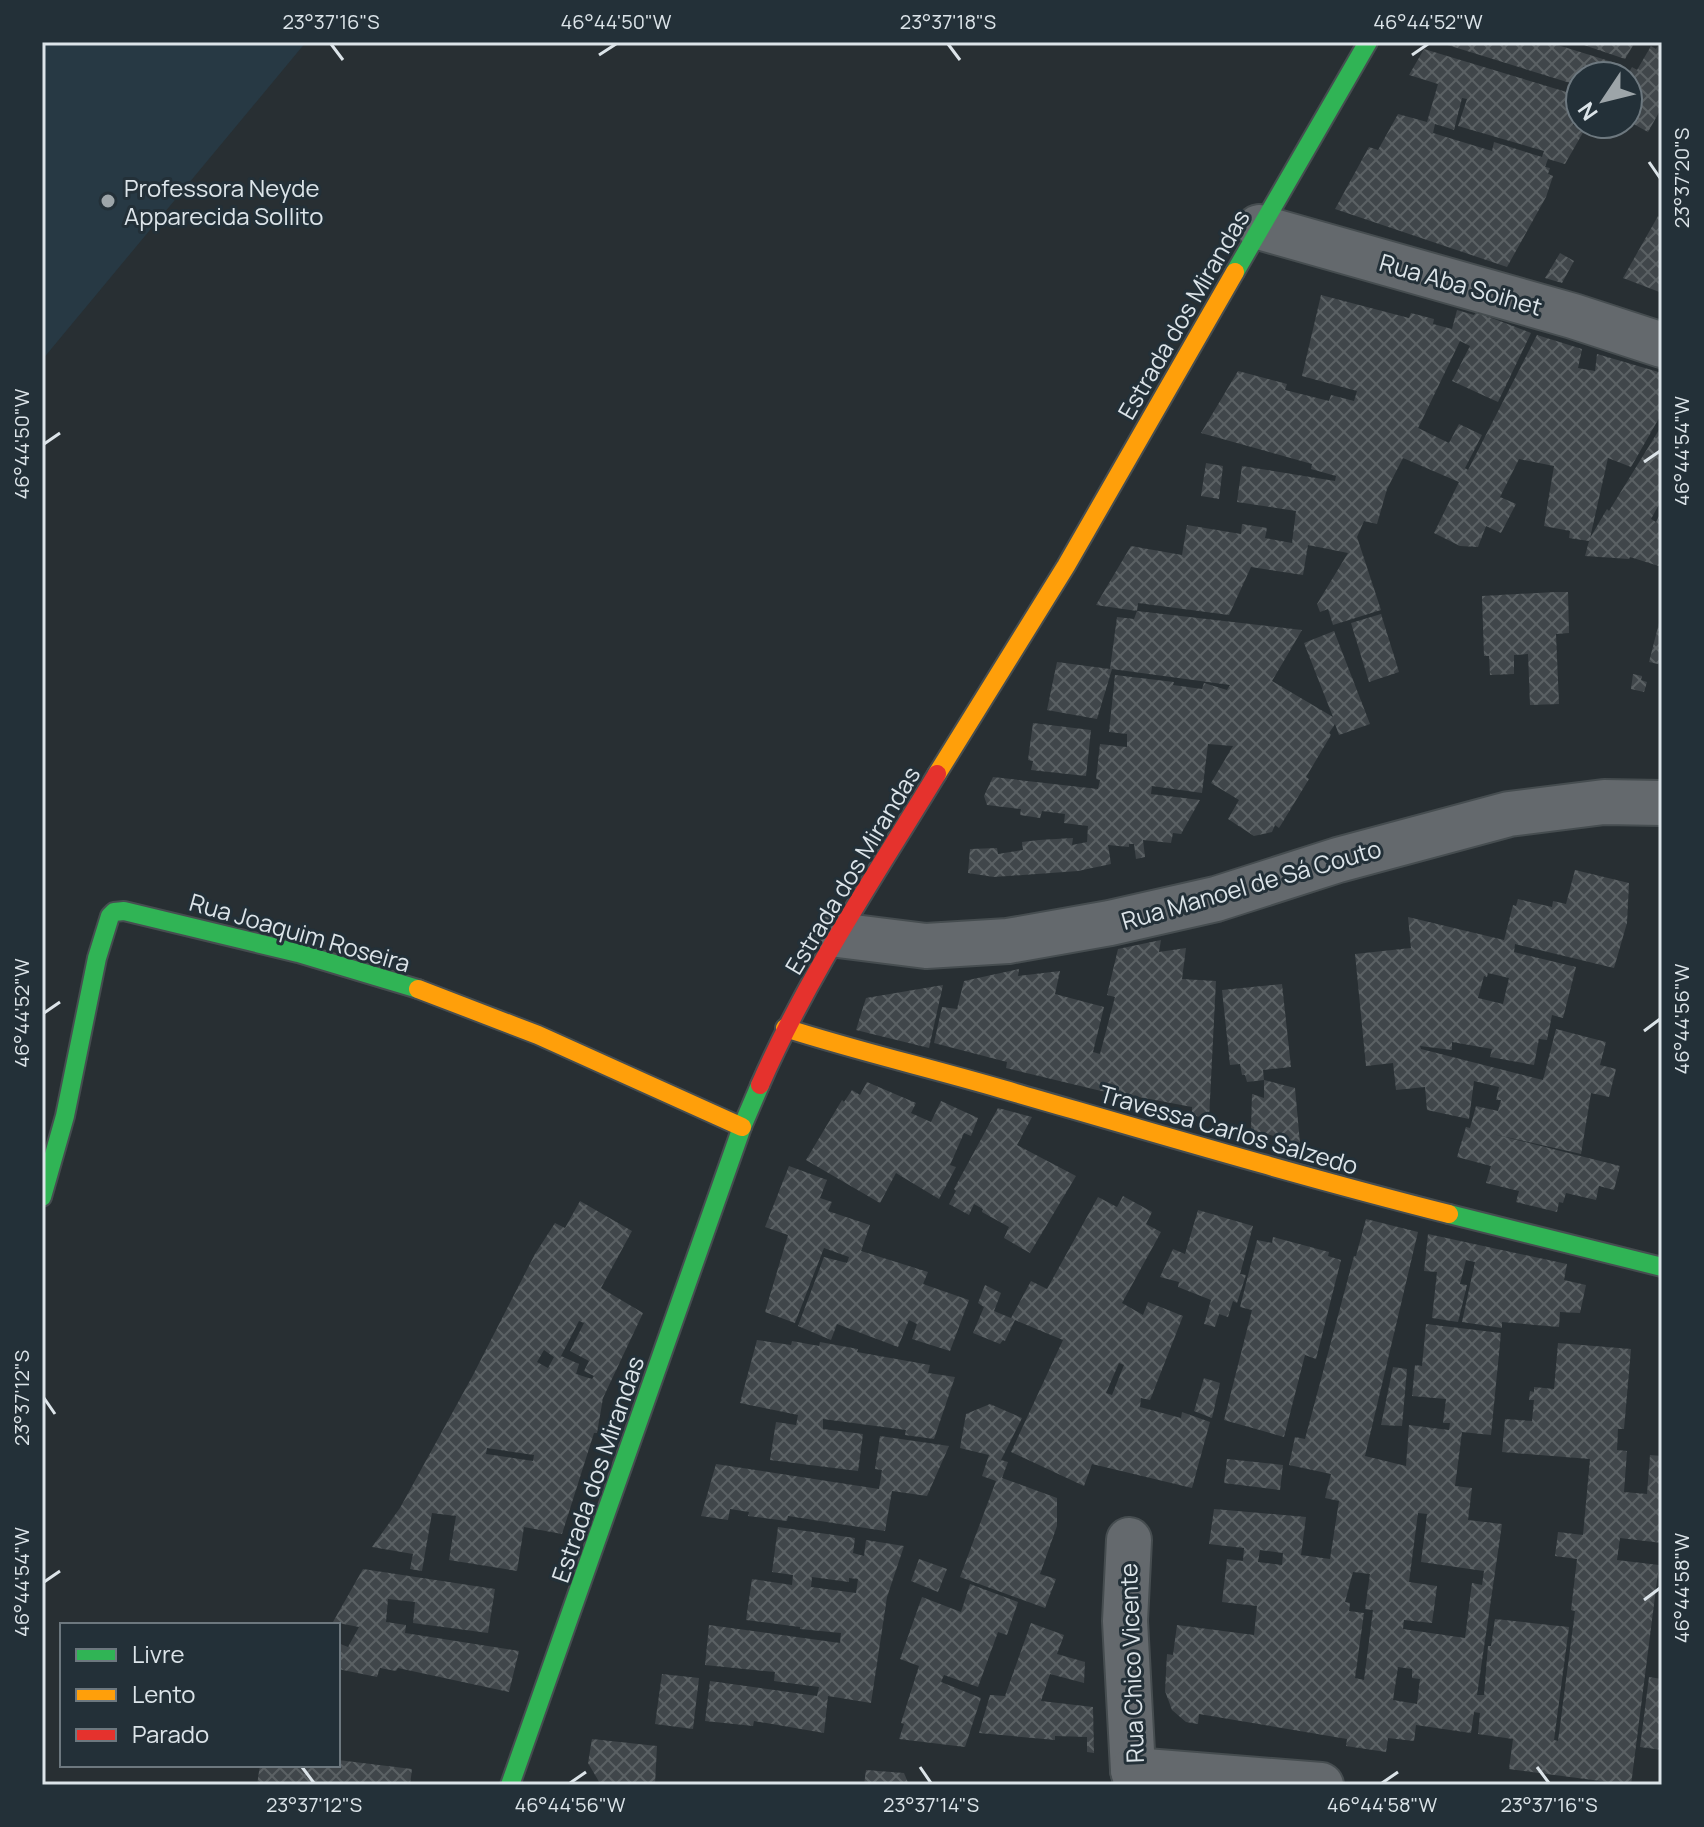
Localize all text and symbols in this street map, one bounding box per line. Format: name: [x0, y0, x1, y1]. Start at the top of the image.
text: 23°37'16"S: [282, 8, 380, 35]
text: 46°44'50"W: [561, 8, 672, 35]
text: 23°37'18"S: [900, 8, 996, 35]
text: 46°44'52"W: [1373, 8, 1483, 35]
north arrow: [1564, 60, 1644, 140]
text: N: [1571, 96, 1604, 127]
text: 23°37'20"S: [1668, 128, 1695, 228]
place label: Professora Neyde Apparecida Sollito: [124, 171, 323, 232]
marker: Professora Neyde Apparecida Sollito: [99, 192, 117, 210]
street label: Estrada dos Mirandas: [1109, 203, 1257, 425]
street label: Rua Aba Soihet: [1376, 245, 1546, 323]
text: 46°44'50"W: [8, 388, 35, 499]
text: 46°44'54"W: [1668, 396, 1695, 506]
street label: Estrada dos Mirandas: [777, 760, 927, 980]
street label: Rua Manoel de Sá Couto: [1117, 831, 1385, 937]
street label: Rua Joaquim Roseira: [186, 885, 414, 979]
text: 46°44'52"W: [8, 958, 35, 1068]
text: 46°44'56"W: [1668, 963, 1695, 1075]
street label: Travessa Carlos Salzedo: [1096, 1076, 1362, 1182]
text: 23°37'12"S: [8, 1350, 35, 1446]
street label: Estrada dos Mirandas: [543, 1352, 651, 1586]
text: 46°44'54"W: [8, 1527, 35, 1637]
text: 46°44'58"W: [1668, 1533, 1695, 1643]
street label: Rua Chico Vicente: [1111, 1562, 1151, 1764]
legend: [60, 1623, 340, 1767]
text: Livre: [132, 1637, 185, 1670]
text: Lento: [132, 1677, 196, 1710]
text: Parado: [132, 1717, 209, 1750]
text: 23°37'12"S: [266, 1791, 362, 1818]
text: 46°44'56"W: [514, 1791, 626, 1818]
text: 23°37'14"S: [883, 1791, 979, 1818]
text: 46°44'58"W: [1327, 1791, 1437, 1818]
text: 23°37'16"S: [1500, 1791, 1598, 1818]

